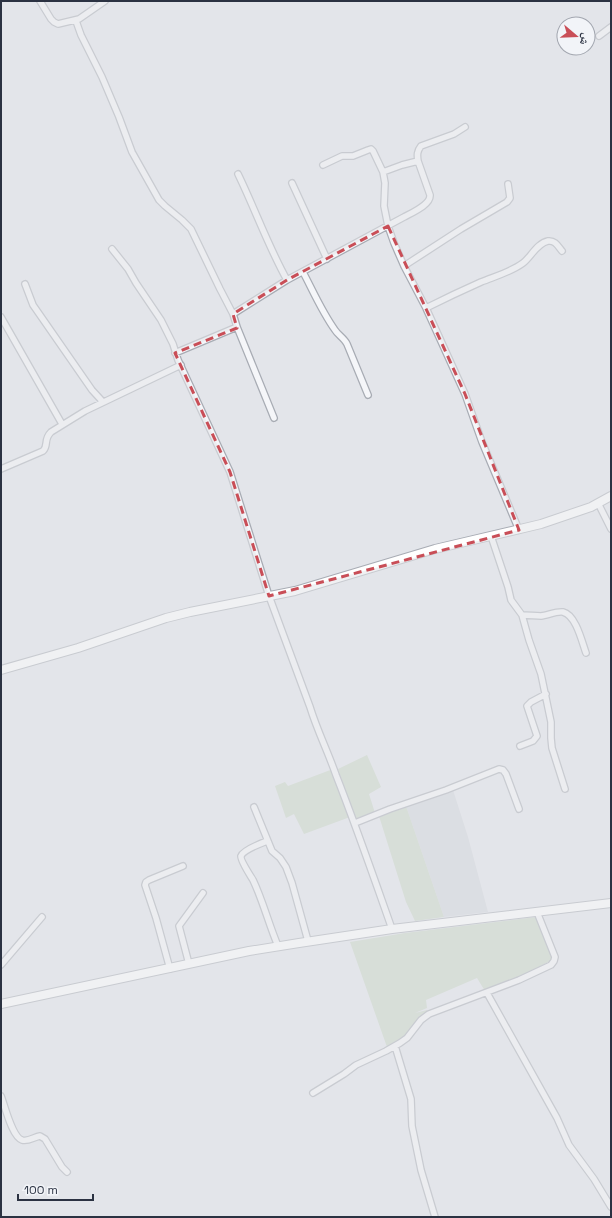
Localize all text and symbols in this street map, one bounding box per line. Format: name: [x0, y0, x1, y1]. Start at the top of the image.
north arrow: [556, 16, 596, 56]
text: ش: [576, 31, 594, 47]
scale bar: [18, 1176, 93, 1202]
text: 100 m: [24, 1182, 58, 1198]

